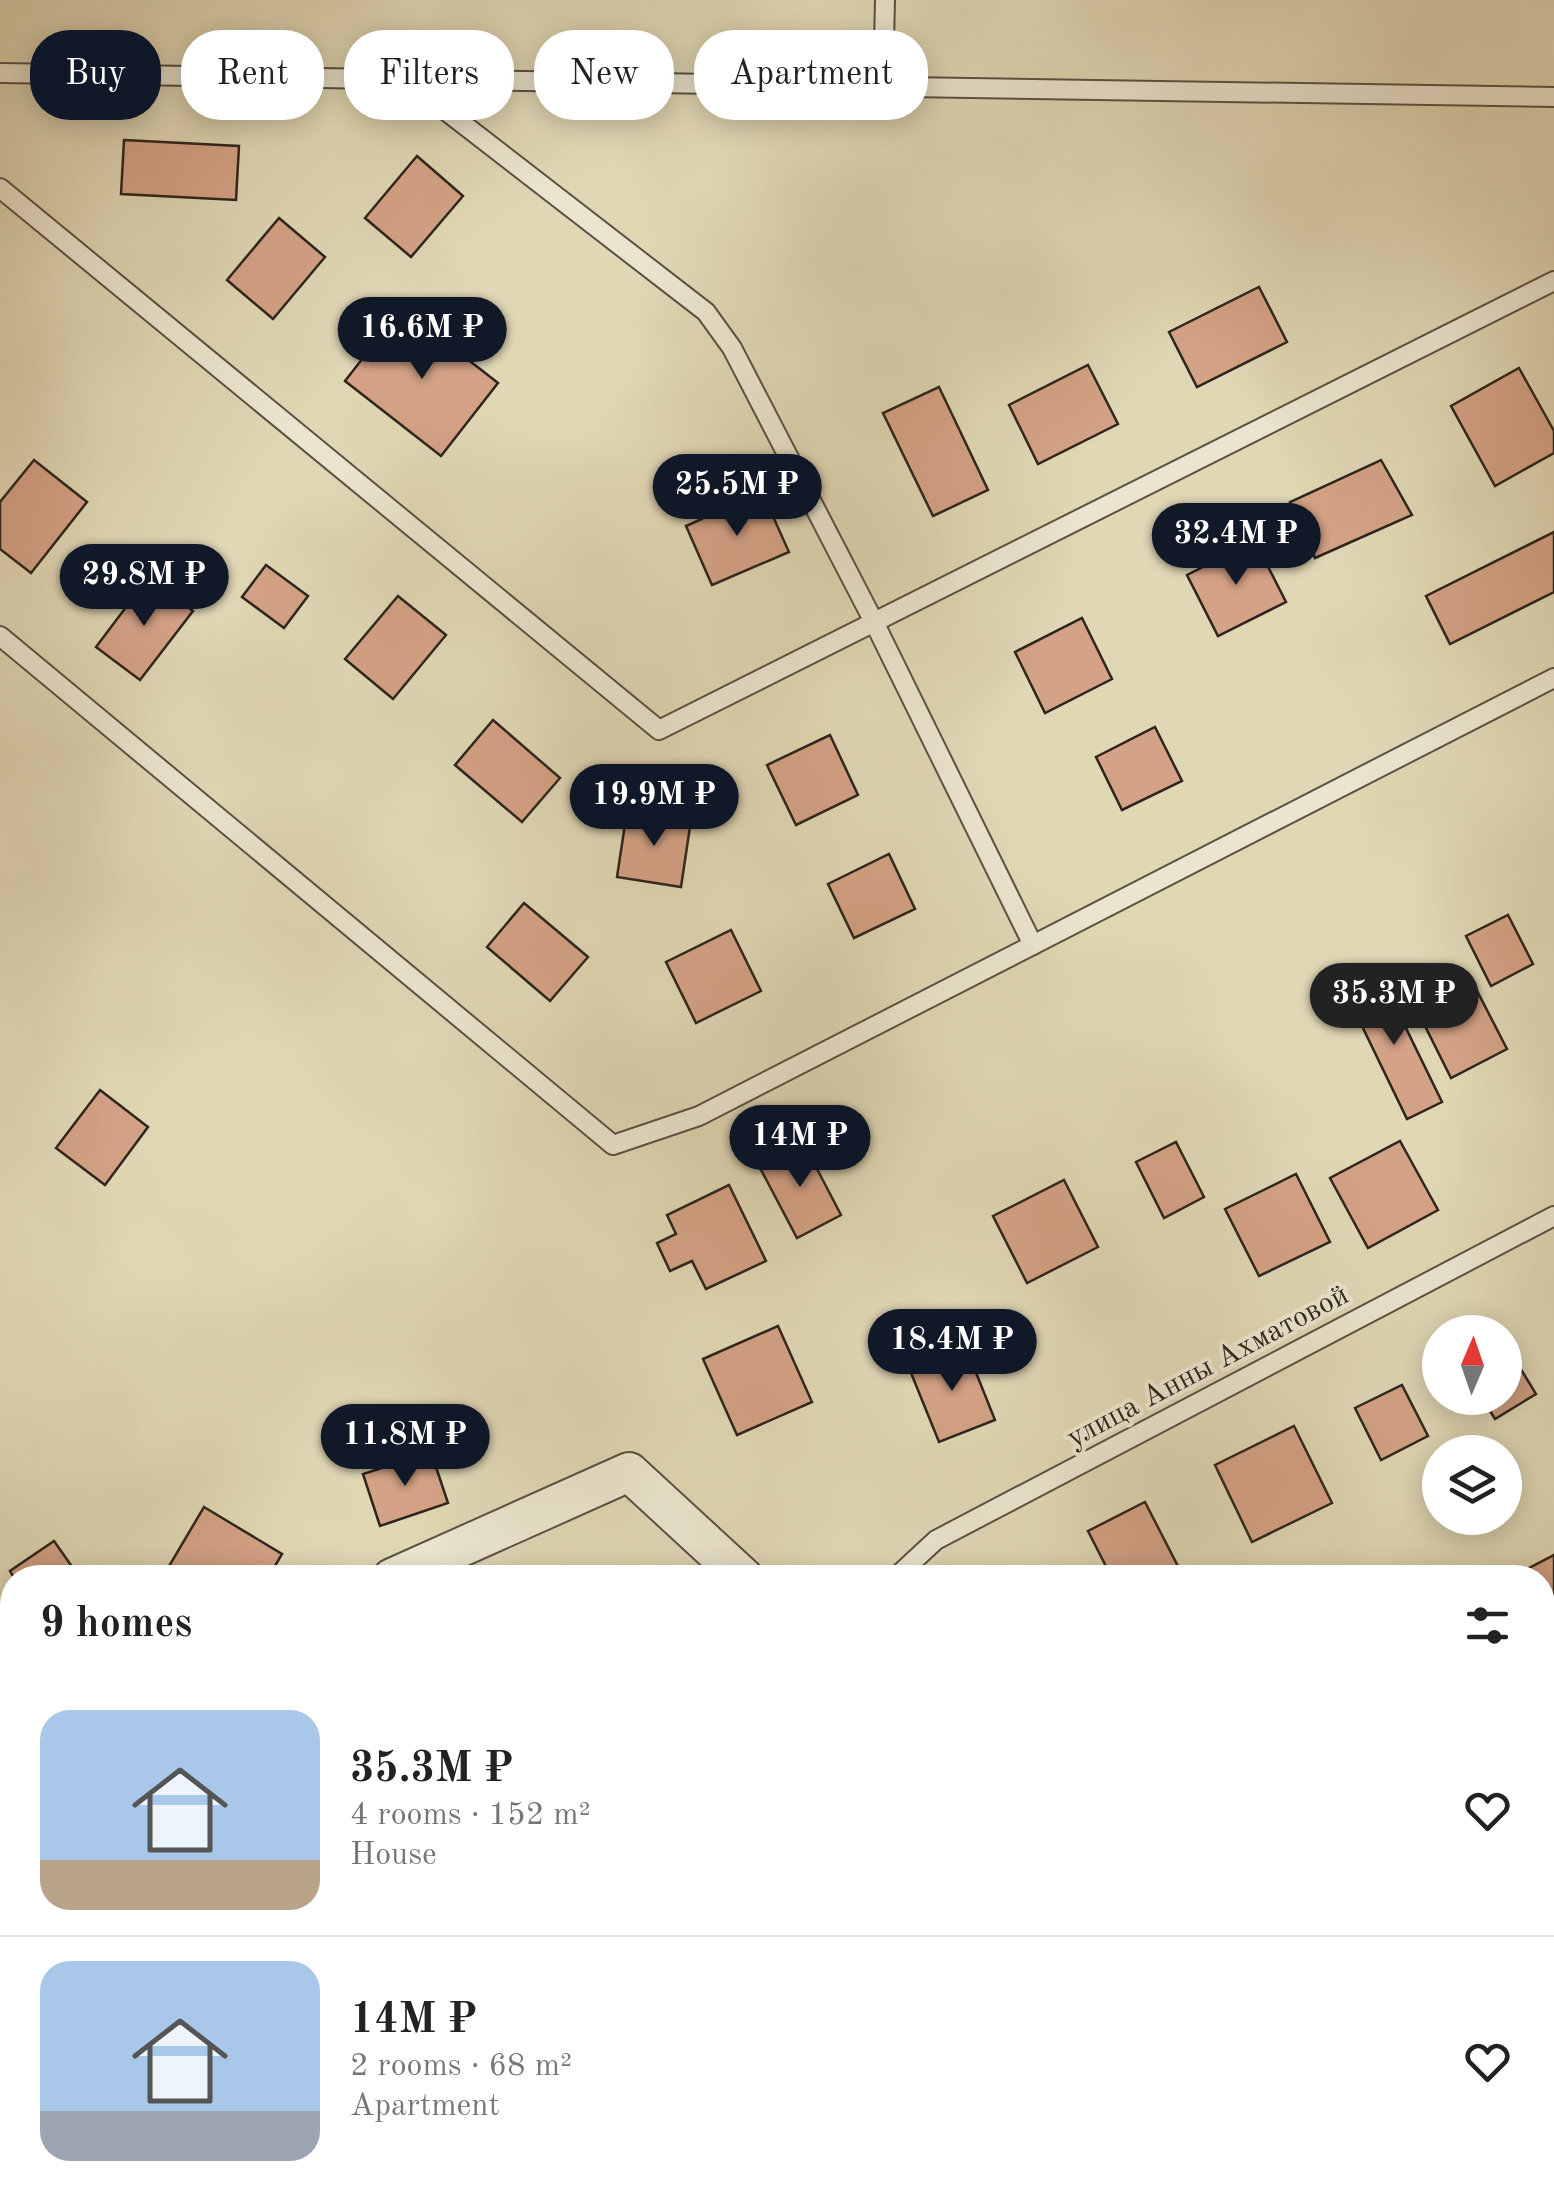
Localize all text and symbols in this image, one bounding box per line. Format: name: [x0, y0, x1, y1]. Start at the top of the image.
chip: Buy: [30, 30, 161, 120]
chip: Rent: [181, 30, 324, 120]
chip: Filters: [344, 30, 514, 120]
chip: New: [534, 30, 674, 120]
chip: Apartment: [694, 30, 928, 120]
pin: 16.6M ₽: [330, 297, 514, 382]
text: 16.6M ₽: [360, 313, 484, 345]
pin: 25.5M ₽: [645, 454, 829, 539]
text: 25.5M ₽: [675, 470, 799, 502]
pin: 32.4M ₽: [1144, 503, 1328, 588]
text: 32.4M ₽: [1174, 519, 1298, 551]
pin: 29.8M ₽: [52, 544, 236, 629]
text: 29.8M ₽: [82, 560, 206, 592]
pin: 19.9M ₽: [562, 764, 746, 849]
text: 19.9M ₽: [592, 780, 716, 812]
pin: 35.3M ₽: [1302, 963, 1486, 1048]
text: 35.3M ₽: [1332, 979, 1456, 1011]
pin: 14M ₽: [730, 1105, 870, 1190]
text: 14M ₽: [751, 1121, 849, 1153]
street label: улица Анны Ахматовой: [1062, 1280, 1354, 1454]
pin: 18.4M ₽: [860, 1309, 1044, 1394]
north arrow: [1422, 1315, 1522, 1415]
map controls: [1422, 1315, 1522, 1535]
text: 18.4M ₽: [890, 1325, 1014, 1357]
pin: 11.8M ₽: [313, 1404, 497, 1489]
text: 11.8M ₽: [343, 1420, 467, 1452]
button: layers: [1422, 1435, 1522, 1535]
icon: filters: [1460, 1598, 1515, 1653]
text: 9 homes: [40, 1604, 192, 1646]
text: 35.3M ₽: [350, 1749, 513, 1791]
icon: home: [120, 1750, 240, 1870]
icon: heart: [1460, 1783, 1515, 1838]
text: 4 rooms · 152 m²: [350, 1800, 591, 1832]
text: House: [350, 1840, 437, 1872]
text: 14M ₽: [350, 2000, 477, 2042]
icon: home: [120, 2001, 240, 2121]
icon: heart: [1460, 2034, 1515, 2089]
text: 2 rooms · 68 m²: [350, 2051, 572, 2083]
text: Apartment: [350, 2091, 500, 2123]

